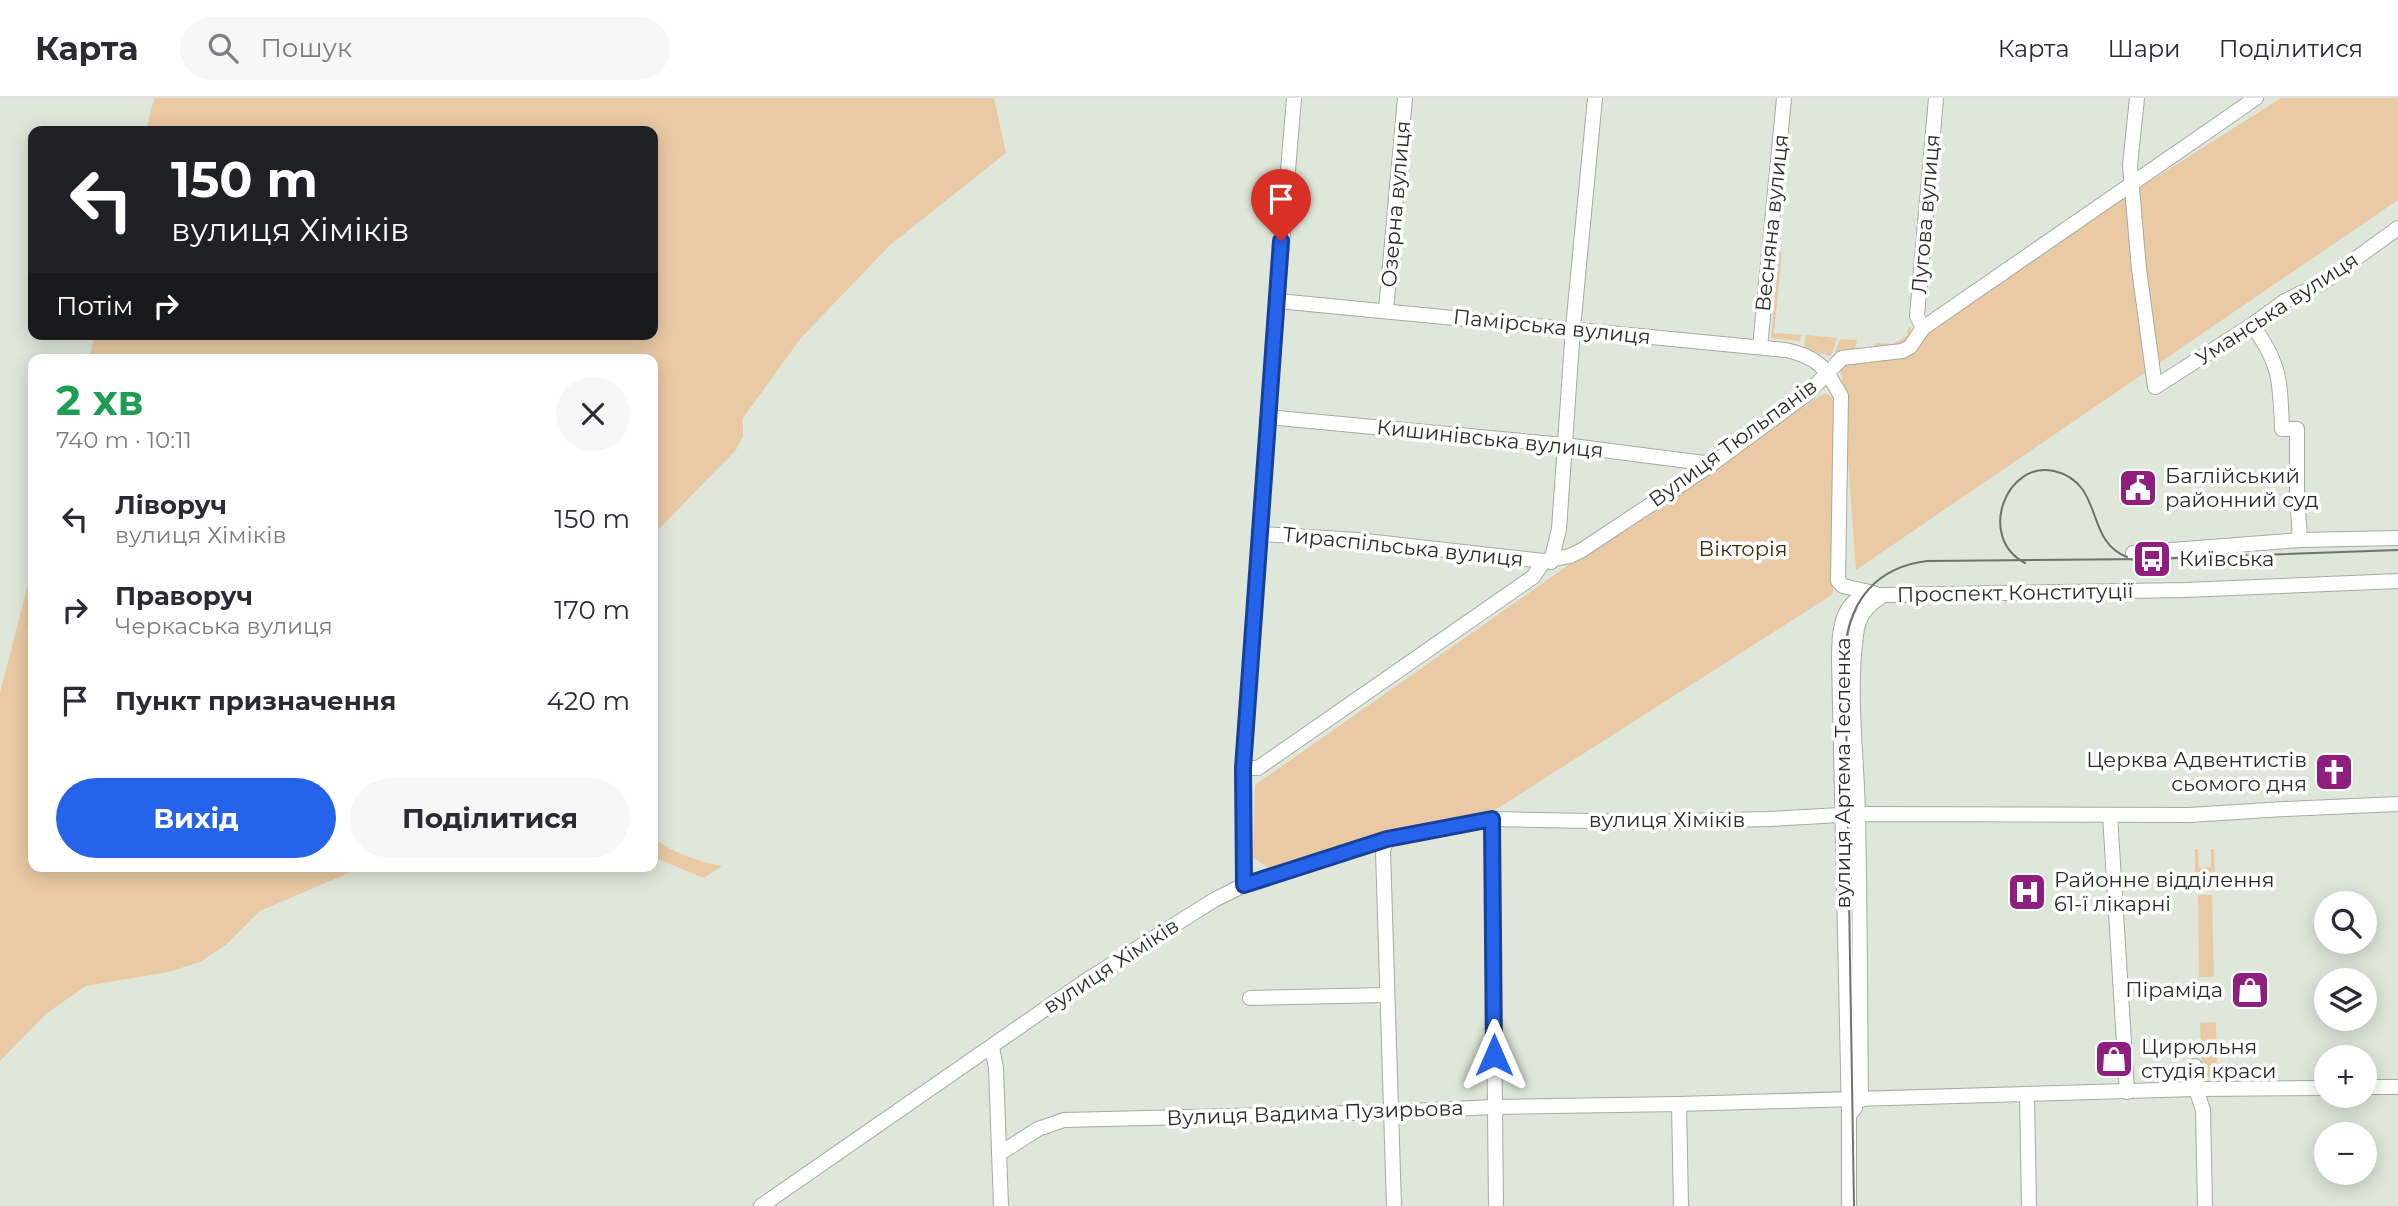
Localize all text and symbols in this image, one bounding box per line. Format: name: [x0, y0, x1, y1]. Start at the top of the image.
search box: [180, 17, 670, 80]
text: Карта: [35, 28, 138, 68]
icon: search: [204, 29, 242, 67]
text: Пошук: [260, 32, 352, 64]
text: Карта: [1998, 34, 2069, 63]
text: Шари: [2107, 34, 2181, 63]
text: Поділитися: [2219, 34, 2363, 63]
street label: Озерна вулиця: [1376, 120, 1415, 288]
street label: Весняна вулиця: [1750, 133, 1793, 313]
street label: Лугова вулиця: [1906, 133, 1945, 295]
text: 150 m: [171, 150, 318, 209]
icon: left: [56, 154, 147, 245]
pin: [1251, 169, 1311, 241]
icon: arrive: [1262, 180, 1300, 218]
text: вулиця Хіміків: [171, 210, 410, 249]
street label: Уманська вулиця: [2191, 247, 2363, 370]
icon: right: [147, 287, 185, 325]
text: Потім: [56, 290, 133, 322]
street label: Памірська вулиця: [1452, 304, 1652, 349]
street label: Вулиця Тюльпанів: [1644, 373, 1822, 512]
text: 2 хв: [56, 374, 144, 426]
button: close: [556, 377, 630, 451]
street label: Кишинівська вулиця: [1375, 414, 1605, 463]
text: 740 m · 10:11: [56, 426, 192, 454]
place label: Баглійський районний суд: [2165, 463, 2319, 512]
public building icon: Баглійський районний суд: [2117, 467, 2159, 509]
text: Ліворуч: [115, 489, 227, 521]
icon: left: [56, 500, 94, 538]
text: 150 m: [554, 503, 630, 535]
text: вулиця Хіміків: [115, 521, 286, 549]
street label: Тираспільська вулиця: [1281, 521, 1525, 572]
park label: Вікторія: [1698, 536, 1788, 561]
bus stop icon: Київська: [2131, 538, 2173, 580]
place label: Київська: [2179, 546, 2274, 571]
street label: Проспект Конституції: [1897, 578, 2134, 607]
text: Праворуч: [115, 580, 253, 612]
icon: right: [56, 591, 94, 629]
text: 170 m: [554, 594, 630, 626]
text: Черкаська вулиця: [115, 612, 333, 640]
street label: вулиця Артема Тесленка: [1830, 638, 1855, 908]
icon: arrive: [56, 682, 94, 720]
text: Пункт призначення: [115, 685, 396, 717]
text: 420 m: [547, 685, 630, 717]
place label: Церква Адвентистів сьомого дня: [2086, 747, 2307, 796]
church icon: Церква Адвентистів сьомого дня: [2313, 751, 2355, 793]
button: Вихід: [56, 778, 336, 858]
button: Поділитися: [350, 778, 630, 858]
street label: вулиця Хіміків: [1589, 807, 1745, 832]
place label: Районне відділення 61-ї лікарні: [2054, 867, 2274, 916]
hospital icon: Районне відділення 61-ї лікарні: [2006, 871, 2048, 913]
map controls: [2314, 891, 2377, 1185]
button: search: [2314, 891, 2377, 954]
street label: вулиця Хіміків: [1038, 912, 1183, 1019]
button: layers: [2314, 968, 2377, 1031]
shop icon: Піраміда: [2229, 969, 2271, 1011]
place label: Піраміда: [2125, 977, 2223, 1002]
position arrow: [1457, 1018, 1531, 1092]
place label: Цирюльня студія краси: [2141, 1034, 2276, 1083]
shop icon: Цирюльня студія краси: [2093, 1038, 2135, 1080]
button: +: [2314, 1045, 2377, 1108]
street label: Вулиця Вадима Пузирьова: [1166, 1095, 1464, 1130]
button: −: [2314, 1122, 2377, 1185]

